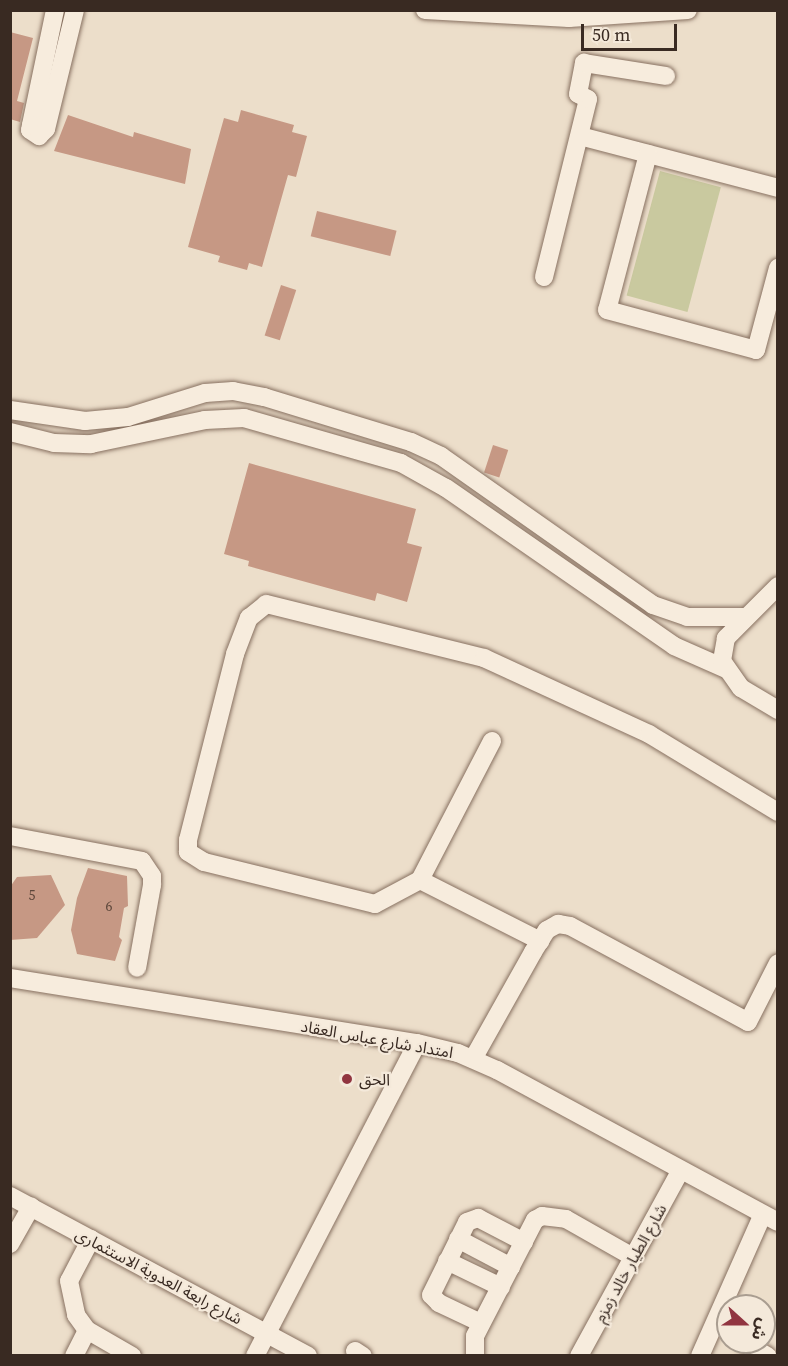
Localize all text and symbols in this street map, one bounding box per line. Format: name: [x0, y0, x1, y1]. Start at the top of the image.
scale bar: [584, 12, 680, 50]
text: 50 m: [592, 22, 630, 47]
house number: 5: [29, 887, 35, 903]
house number: 6: [106, 898, 112, 914]
street label: امتداد شارع عباس العقاد: [299, 1016, 455, 1062]
place label: الحق: [359, 1069, 390, 1089]
marker: الحق: [340, 1072, 354, 1086]
street label: شارع الطيار خالد زمزم: [590, 1201, 670, 1325]
street label: شارع رابعة العدوية الاستثمارى: [72, 1224, 246, 1328]
north arrow: [716, 1294, 776, 1354]
text: ش: [747, 1316, 775, 1344]

